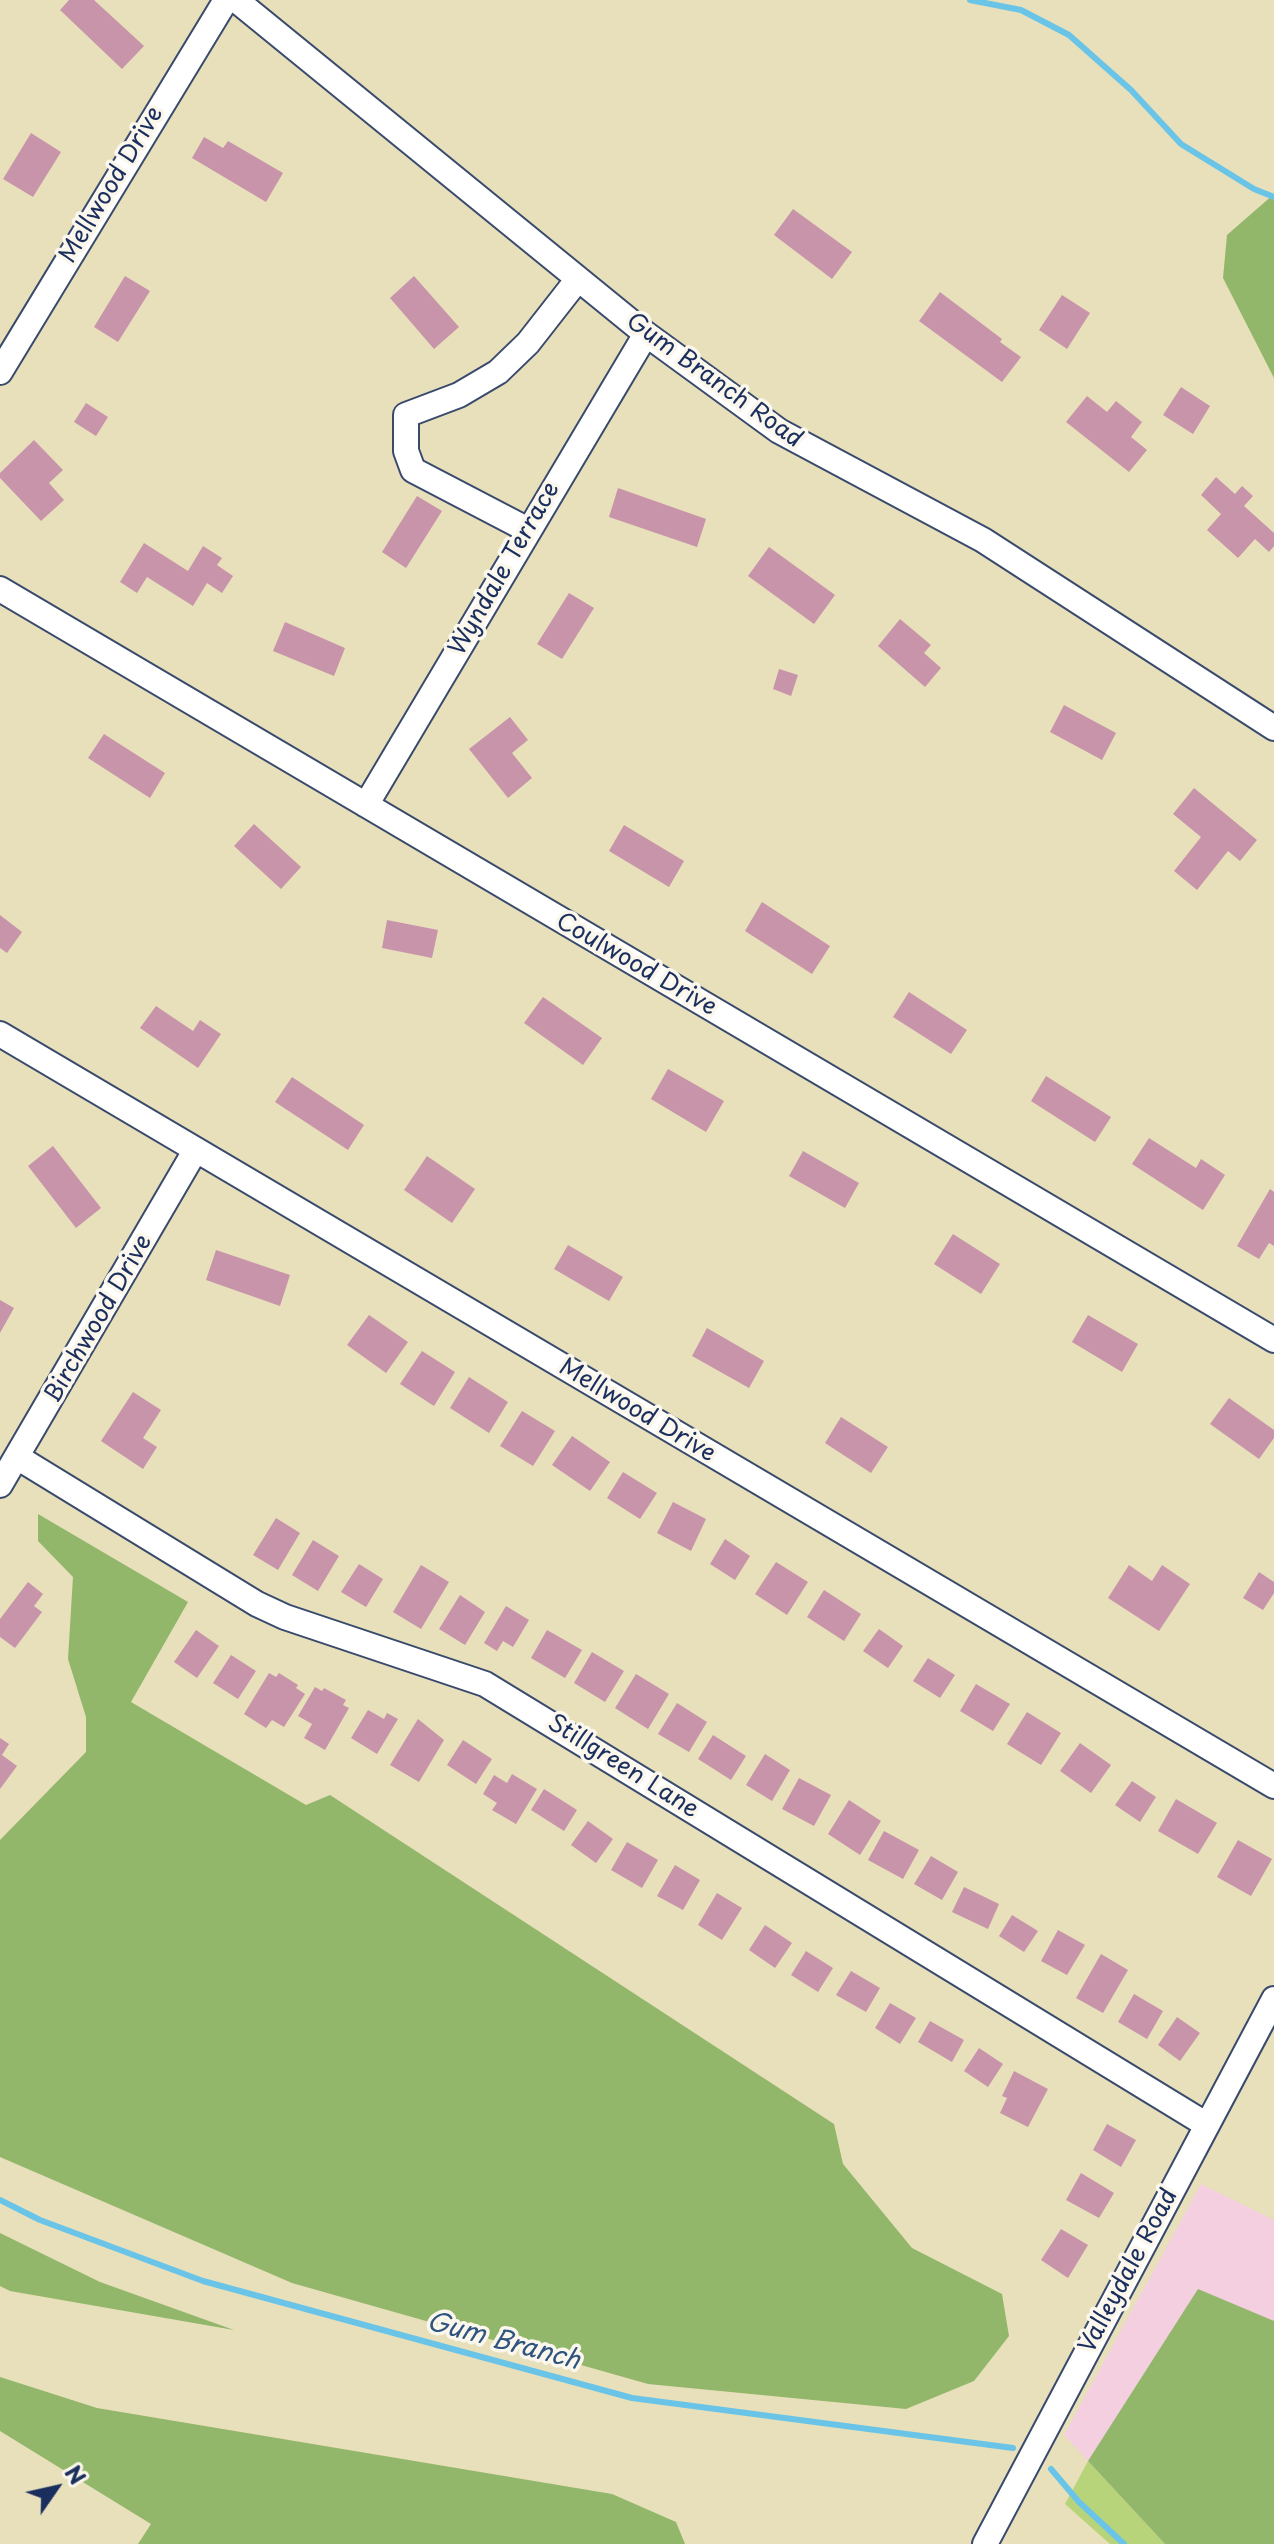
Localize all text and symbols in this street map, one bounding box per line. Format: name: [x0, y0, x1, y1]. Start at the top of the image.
street label: Mellwood Drive: [54, 102, 170, 268]
street label: Gum Branch Road: [620, 307, 808, 455]
street label: Wyndale Terrace: [444, 477, 566, 661]
street label: Coulwood Drive: [551, 907, 721, 1023]
street label: Birchwood Drive: [39, 1230, 159, 1408]
street label: Mellwood Drive: [554, 1353, 720, 1469]
street label: Stillgreen Lane: [542, 1709, 704, 1825]
street label: Valleydale Road: [1074, 2184, 1184, 2358]
water label: Gum Branch: [423, 2307, 583, 2377]
north arrow: [16, 2448, 96, 2528]
text: N: [58, 2458, 95, 2491]

